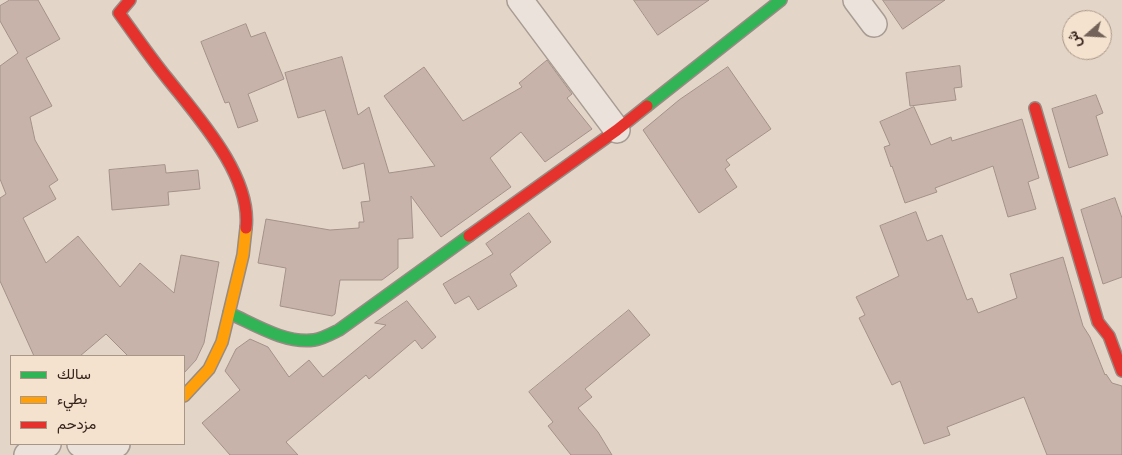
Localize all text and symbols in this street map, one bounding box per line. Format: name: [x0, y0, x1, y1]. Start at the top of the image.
north arrow: [1062, 10, 1112, 60]
text: ش: [1062, 29, 1085, 51]
legend: [10, 355, 185, 445]
text: سالك: [57, 363, 91, 383]
text: بطيء: [57, 388, 87, 408]
text: مزدحم: [57, 413, 96, 433]

